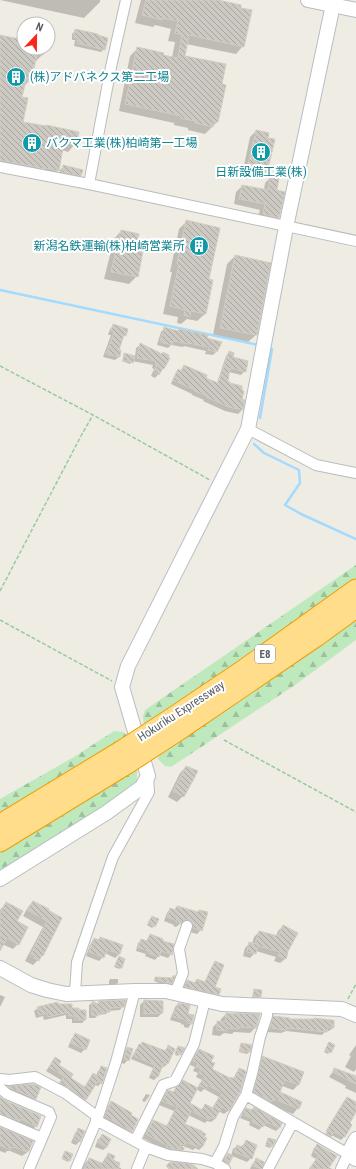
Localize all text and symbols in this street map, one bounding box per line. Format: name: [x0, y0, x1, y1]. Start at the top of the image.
north arrow: [16, 16, 56, 56]
text: N: [34, 20, 45, 35]
building icon: (株)アドバネクス第二工場: [5, 66, 27, 88]
place label: (株)アドバネクス第二工場: [30, 70, 169, 84]
building icon: バクマ工業(株)柏崎第一工場: [21, 132, 43, 154]
place label: バクマ工業(株)柏崎第一工場: [46, 136, 198, 150]
building icon: 日新設備工業(株): [250, 141, 272, 163]
place label: 日新設備工業(株): [215, 165, 307, 179]
building icon: 新潟名鉄運輸(株)柏崎営業所: [188, 235, 210, 257]
place label: 新潟名鉄運輸(株)柏崎営業所: [33, 239, 185, 253]
road number: E8: [255, 645, 275, 663]
street label: Hokuriku Expressway: [135, 678, 227, 744]

